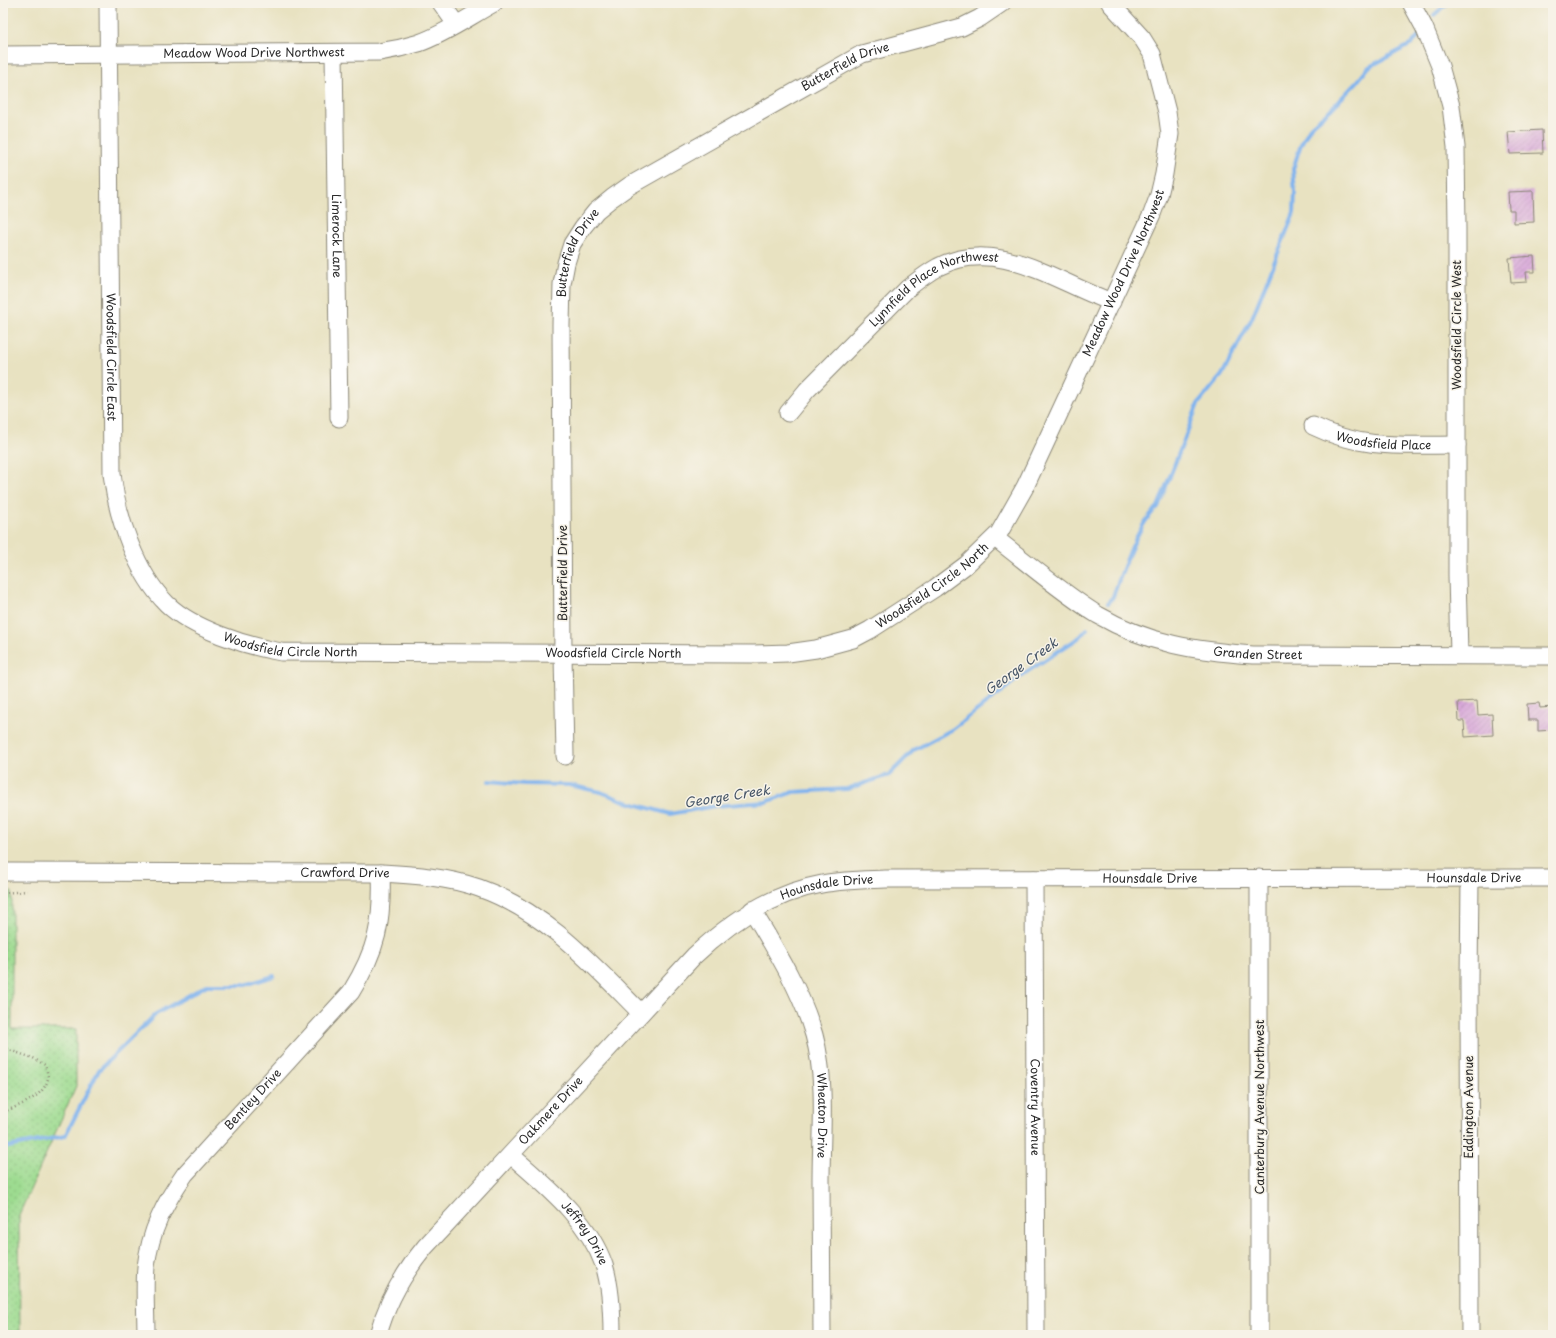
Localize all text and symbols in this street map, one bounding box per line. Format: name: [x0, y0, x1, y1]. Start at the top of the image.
street label: Butterfield Drive: [797, 37, 891, 95]
street label: Meadow Wood Drive Northwest: [163, 42, 345, 62]
street label: Meadow Wood Drive Northwest: [1077, 187, 1168, 359]
street label: Limerock Lane: [328, 194, 347, 278]
street label: Butterfield Drive: [552, 204, 603, 298]
street label: Lynnfield Place Northwest: [865, 247, 1000, 330]
street label: Woodsfield Circle West: [1447, 260, 1465, 390]
street label: Woodsfield Circle East: [102, 293, 122, 421]
street label: Woodsfield Place: [1334, 426, 1431, 453]
street label: Butterfield Drive: [553, 525, 571, 621]
street label: Woodsfield Circle North: [872, 538, 992, 632]
street label: Woodsfield Circle North: [221, 627, 358, 660]
water label: George Creek: [980, 632, 1062, 699]
street label: Granden Street: [1212, 641, 1302, 663]
street label: Woodsfield Circle North: [545, 643, 682, 662]
water label: George Creek: [683, 779, 772, 812]
street label: Crawford Drive: [300, 863, 390, 882]
street label: Hounsdale Drive: [1427, 868, 1521, 886]
street label: Hounsdale Drive: [1103, 869, 1197, 887]
street label: Hounsdale Drive: [777, 870, 874, 904]
street label: Canterbury Avenue Northwest: [1250, 1019, 1268, 1194]
street label: Eddington Avenue: [1459, 1055, 1477, 1159]
street label: Coventry Avenue: [1027, 1058, 1045, 1156]
street label: Bentley Drive: [220, 1064, 285, 1133]
street label: Oakmere Drive: [514, 1072, 587, 1148]
street label: Wheaton Drive: [813, 1072, 832, 1158]
street label: Jeffrey Drive: [557, 1196, 613, 1267]

